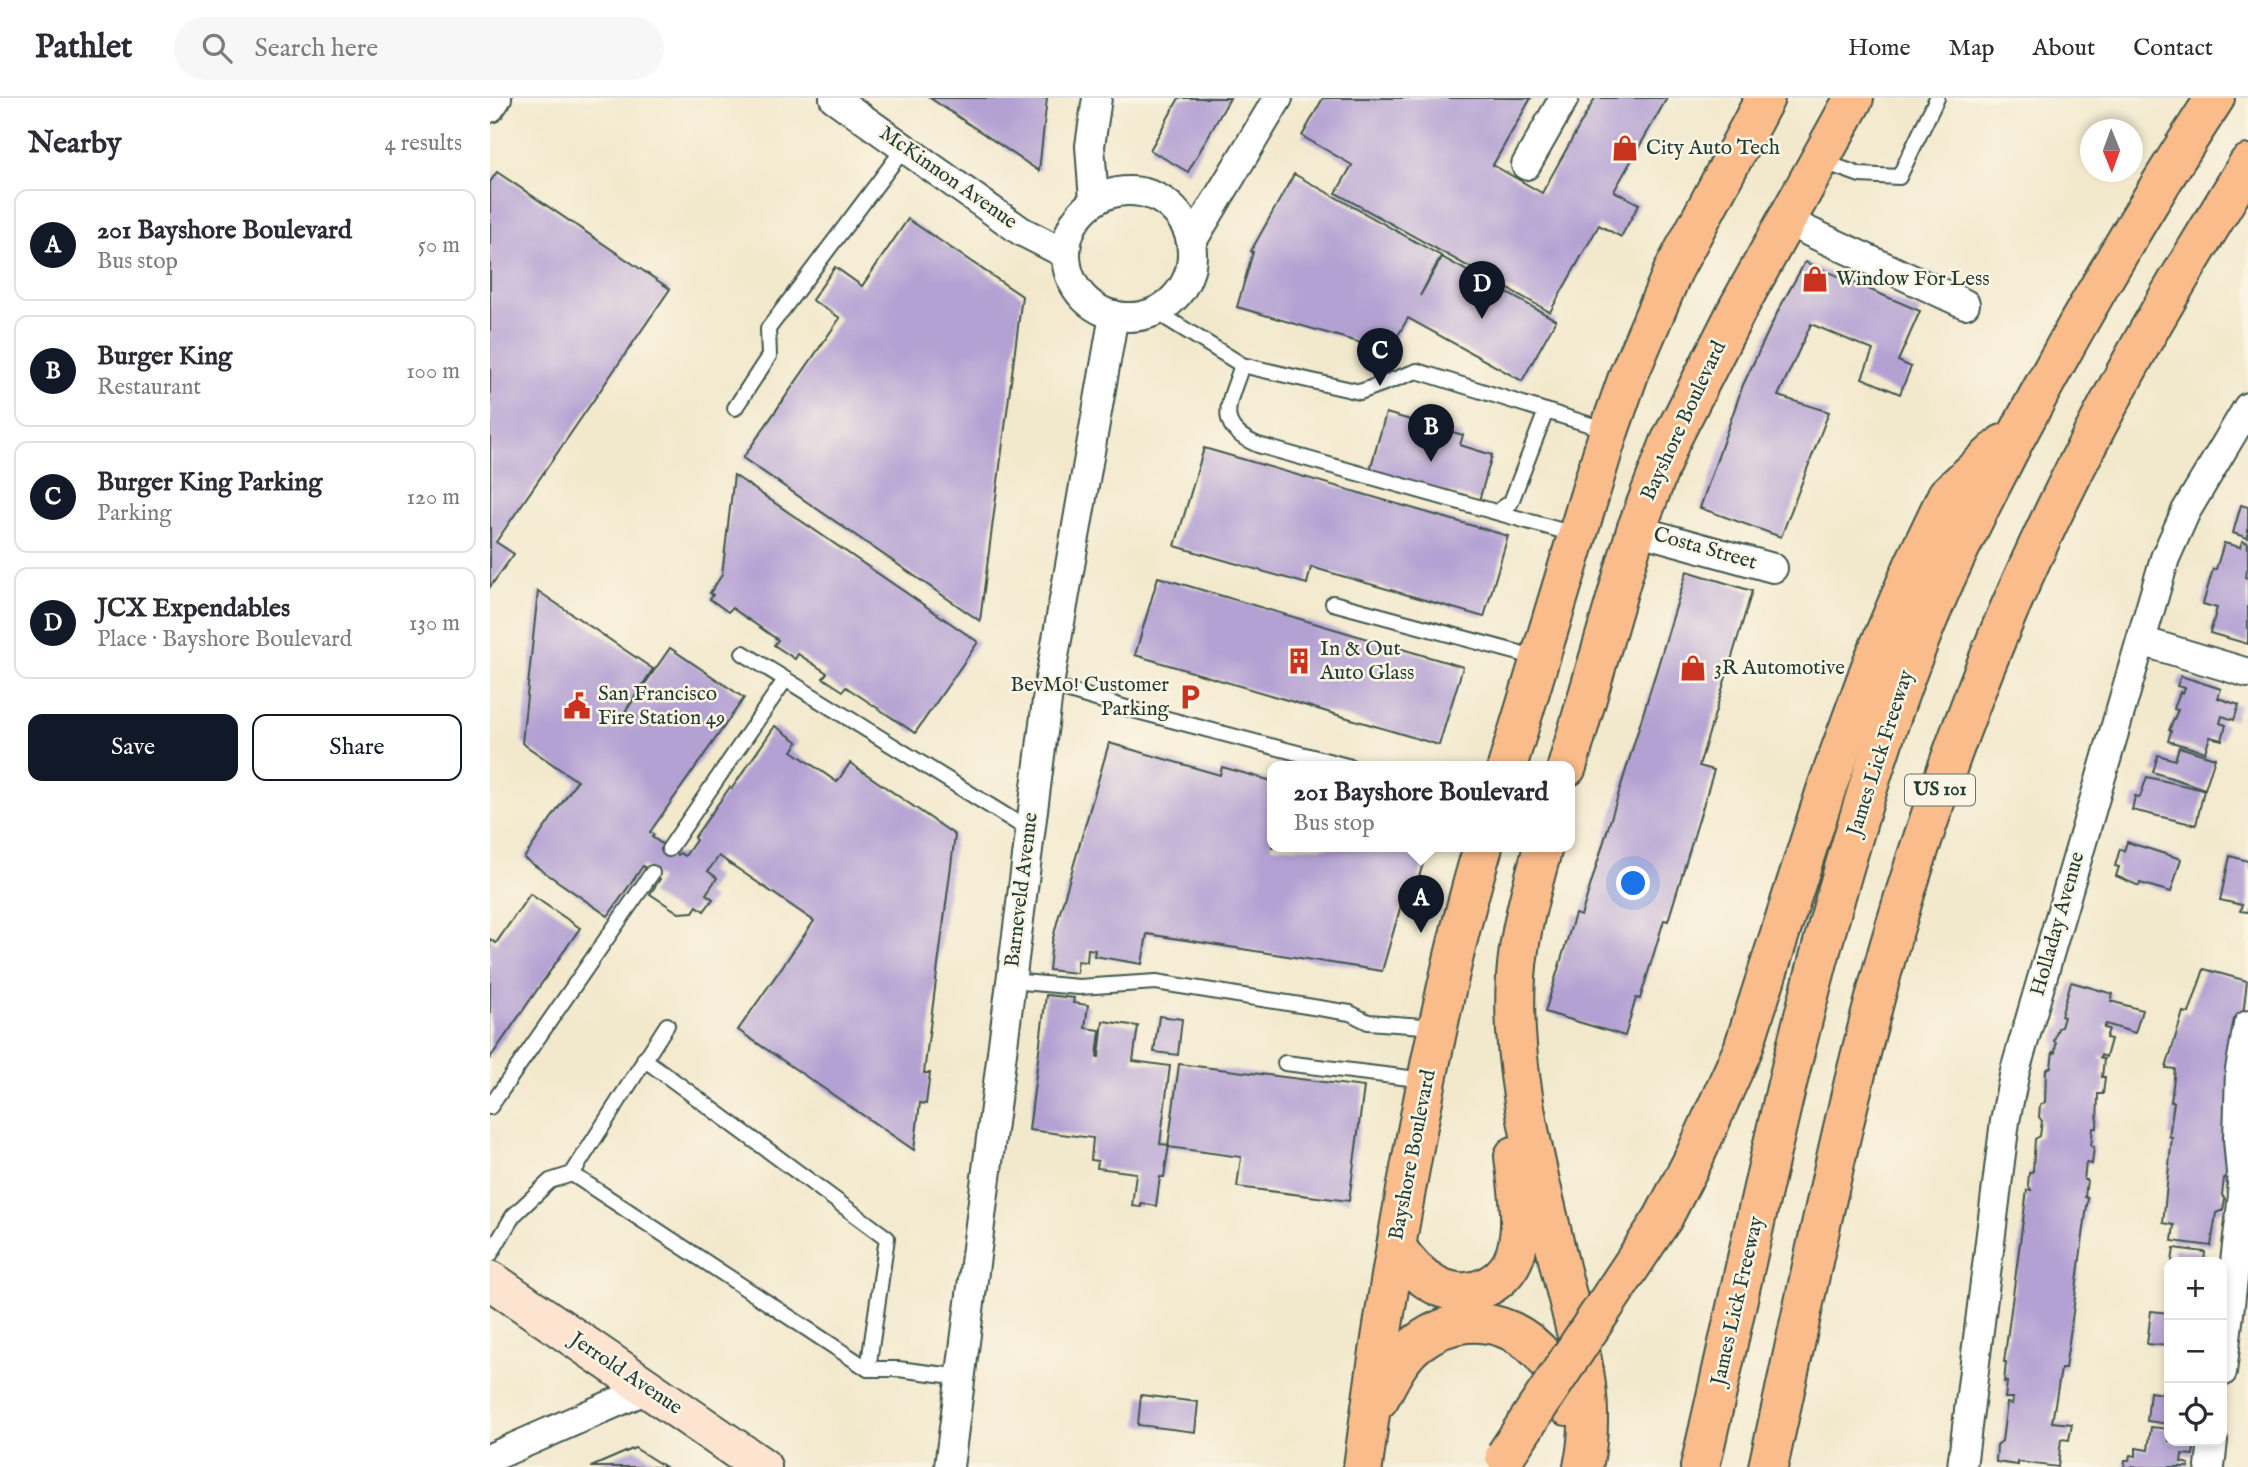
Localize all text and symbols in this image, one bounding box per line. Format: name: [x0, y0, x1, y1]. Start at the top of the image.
search box: [174, 17, 664, 80]
text: Pathlet: [35, 27, 132, 69]
icon: search: [198, 29, 236, 67]
text: Search here: [254, 32, 378, 65]
text: Home: [1848, 33, 1911, 64]
text: Map: [1949, 33, 1995, 64]
text: About: [2033, 33, 2095, 64]
text: Contact: [2133, 33, 2213, 64]
north arrow: [2080, 119, 2143, 182]
street label: McKinnon Avenue: [874, 120, 1023, 236]
text: Nearby: [28, 125, 121, 163]
text: 4 results: [384, 129, 462, 158]
shop icon: City Auto Tech: [1610, 133, 1640, 163]
place label: City Auto Tech: [1646, 135, 1780, 162]
text: 201 Bayshore Boulevard: [97, 214, 352, 247]
text: A: [45, 231, 61, 260]
text: 50 m: [418, 231, 460, 260]
text: Bus stop: [97, 247, 178, 276]
pin: D: [1459, 261, 1505, 319]
shop icon: Window For Less: [1800, 264, 1830, 294]
place label: Window For Less: [1836, 266, 1990, 293]
pin: C: [1357, 328, 1403, 386]
street label: Bayshore Boulevard: [1635, 336, 1733, 505]
text: Burger King: [97, 340, 232, 373]
text: B: [45, 357, 61, 386]
text: 100 m: [406, 357, 460, 386]
text: Restaurant: [97, 373, 201, 402]
pin: B: [1408, 404, 1454, 462]
text: Burger King Parking: [97, 466, 322, 499]
text: C: [45, 483, 61, 512]
text: 120 m: [407, 483, 460, 512]
text: Parking: [97, 499, 172, 528]
street label: Costa Street: [1650, 521, 1760, 577]
text: JCX Expendables: [97, 592, 290, 625]
text: D: [44, 609, 62, 638]
text: 130 m: [409, 609, 460, 638]
text: Place · Bayshore Boulevard: [97, 625, 352, 654]
place label: In & Out Auto Glass: [1319, 636, 1414, 687]
building icon: In & Out Auto Glass: [1284, 646, 1314, 676]
shop icon: 3R Automotive: [1678, 653, 1708, 683]
place label: 3R Automotive: [1714, 655, 1845, 682]
street label: James Lick Freeway: [1841, 666, 1921, 841]
place label: BevMo! Customer Parking: [1010, 672, 1170, 723]
place label: San Francisco Fire Station 49: [598, 681, 725, 732]
parking icon: BevMo! Customer Parking: [1175, 682, 1205, 712]
public building icon: San Francisco Fire Station 49: [562, 691, 592, 721]
button: Save: [28, 714, 238, 781]
button: Share: [252, 714, 462, 781]
popup: [1267, 761, 1575, 852]
road number: US 101: [1905, 775, 1975, 806]
text: 201 Bayshore Boulevard: [1294, 776, 1548, 809]
text: Bus stop: [1294, 809, 1375, 838]
street label: Barneveld Avenue: [999, 811, 1045, 969]
street label: Holladay Avenue: [2025, 848, 2092, 999]
your location: [1616, 866, 1650, 900]
pin: A: [1398, 875, 1444, 933]
street label: Bayshore Boulevard: [1383, 1067, 1443, 1243]
street label: James Lick Freeway: [1705, 1213, 1771, 1390]
map controls: [2164, 1257, 2227, 1446]
button: +: [2164, 1257, 2227, 1320]
button: −: [2164, 1320, 2227, 1383]
street label: Jerrold Avenue: [563, 1325, 688, 1422]
button: locate: [2164, 1383, 2227, 1446]

